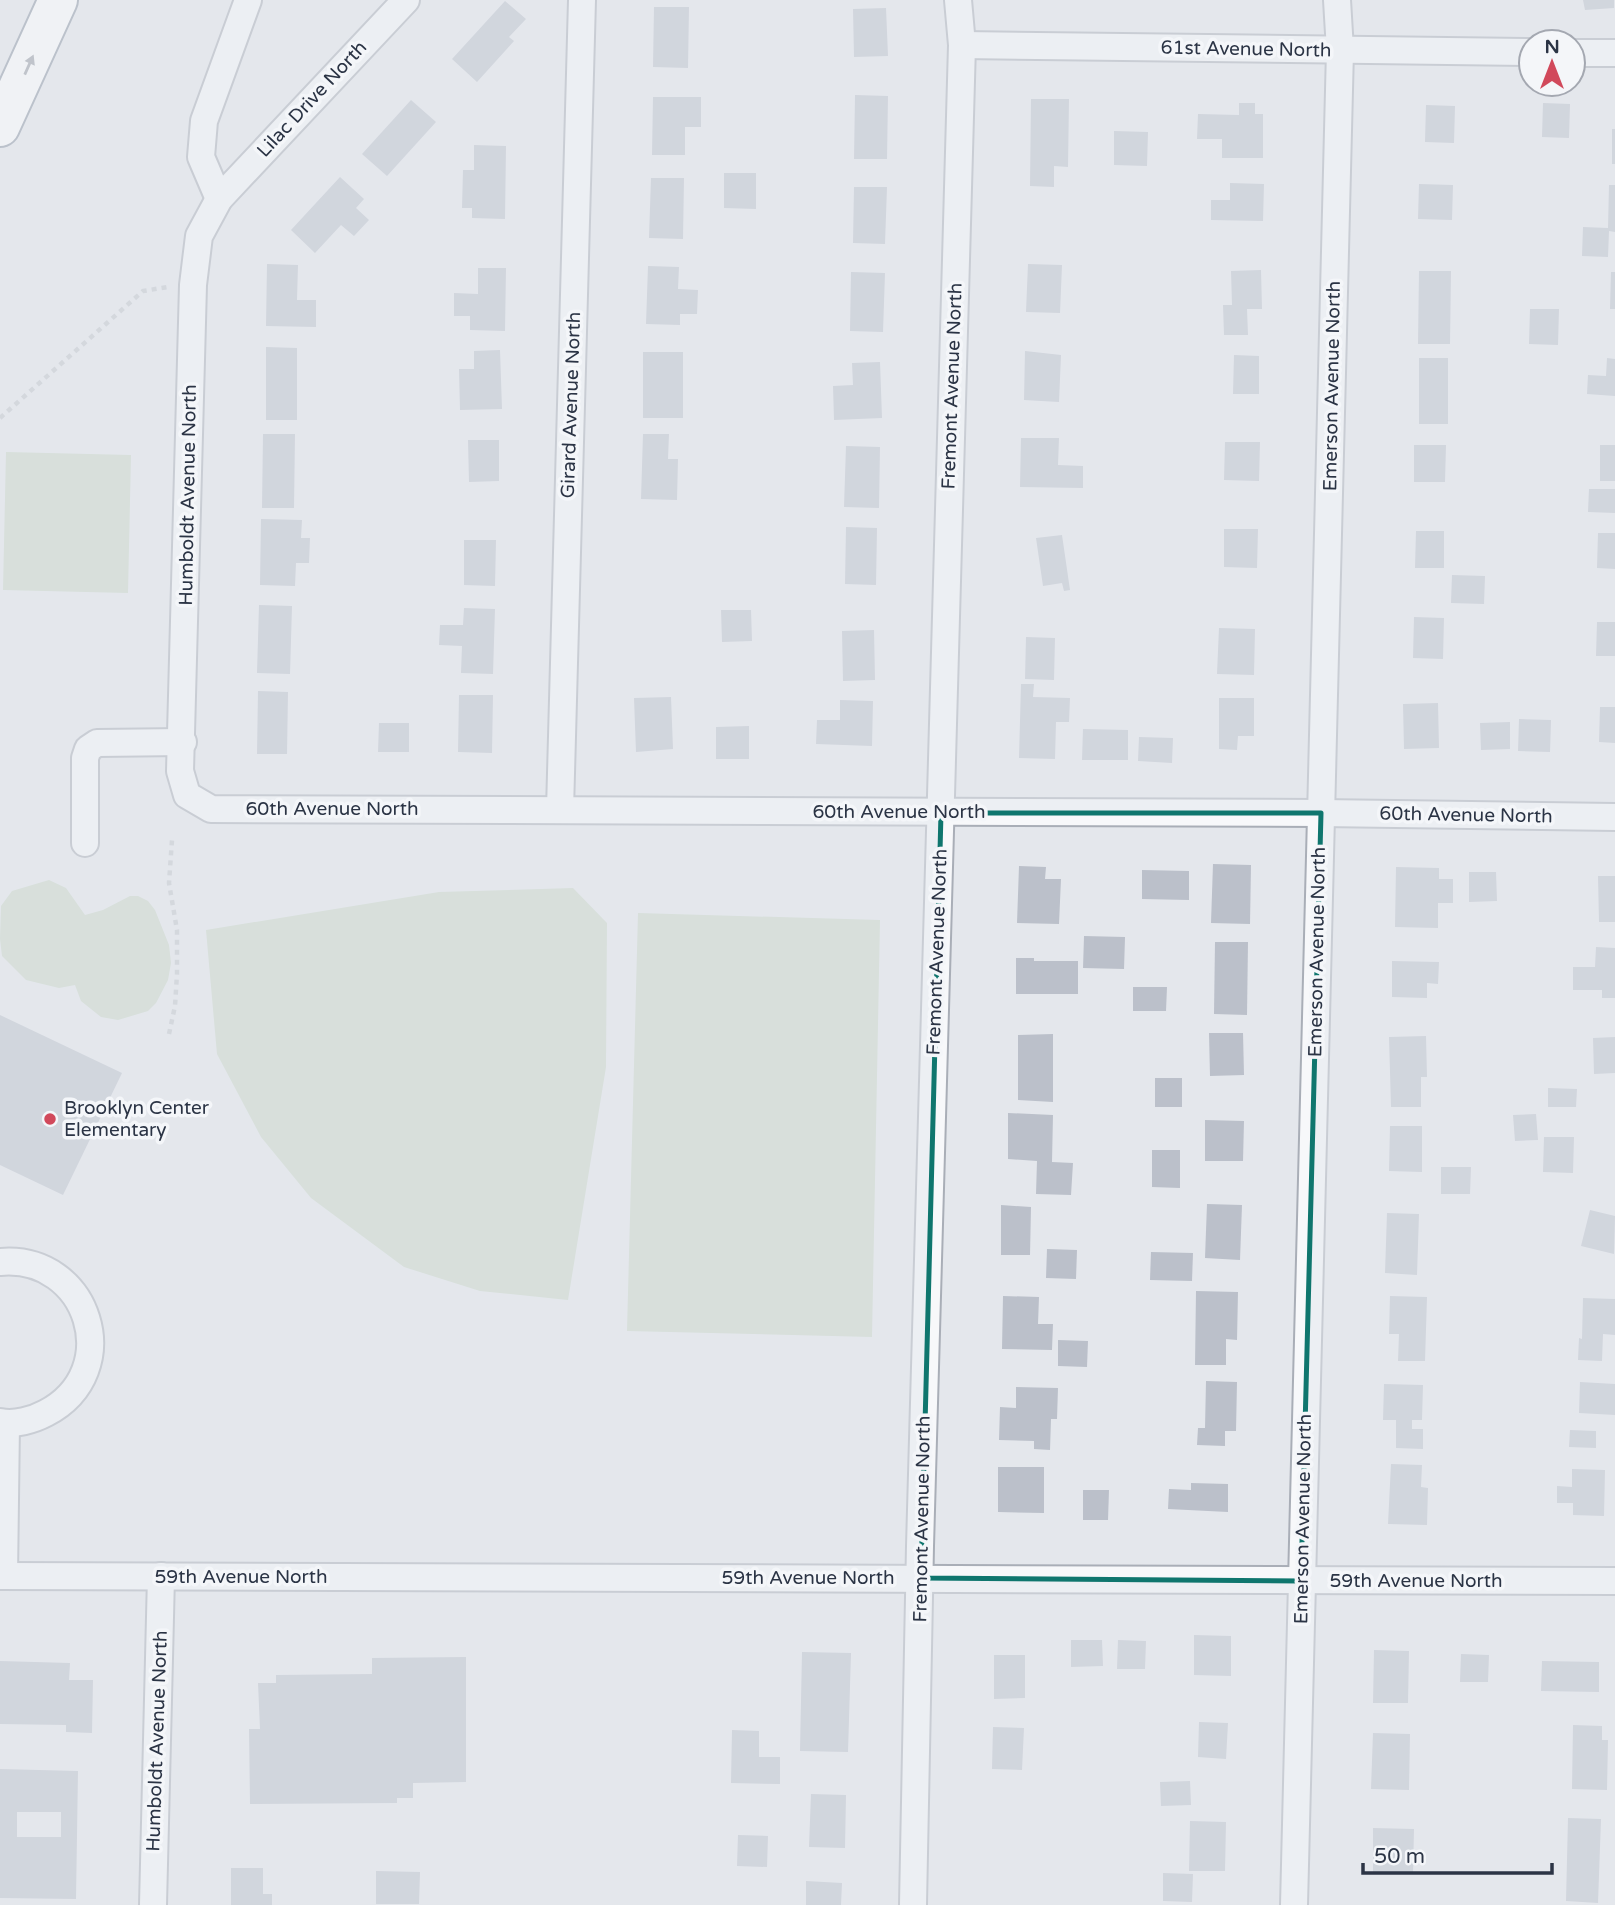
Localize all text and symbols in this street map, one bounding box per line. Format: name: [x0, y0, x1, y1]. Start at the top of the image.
north arrow: [1517, 28, 1587, 98]
street label: Lilac Drive North: [253, 36, 371, 162]
text: N: [1544, 36, 1560, 58]
street label: 61st Avenue North: [1160, 37, 1332, 61]
one-way arrow: [23, 55, 35, 75]
street label: Emerson Avenue North: [1319, 281, 1345, 491]
street label: Fremont Avenue North: [937, 282, 967, 490]
street label: Girard Avenue North: [557, 311, 585, 499]
street label: Humboldt Avenue North: [175, 384, 201, 606]
street label: 60th Avenue North: [245, 798, 419, 820]
street label: 60th Avenue North: [812, 801, 986, 823]
street label: 60th Avenue North: [1379, 802, 1553, 828]
street label: Emerson Avenue North: [1304, 847, 1330, 1057]
street label: Fremont Avenue North: [922, 848, 952, 1056]
place label: Brooklyn Center Elementary: [64, 1097, 210, 1141]
marker: Brooklyn Center Elementary: [42, 1111, 58, 1127]
street label: Emerson Avenue North: [1290, 1414, 1316, 1624]
street label: Fremont Avenue North: [909, 1415, 935, 1623]
street label: 59th Avenue North: [154, 1566, 328, 1588]
street label: 59th Avenue North: [721, 1567, 895, 1589]
street label: 59th Avenue North: [1329, 1570, 1503, 1592]
street label: Humboldt Avenue North: [142, 1630, 172, 1852]
scale bar: [1363, 1832, 1552, 1876]
text: 50 m: [1374, 1844, 1425, 1869]

